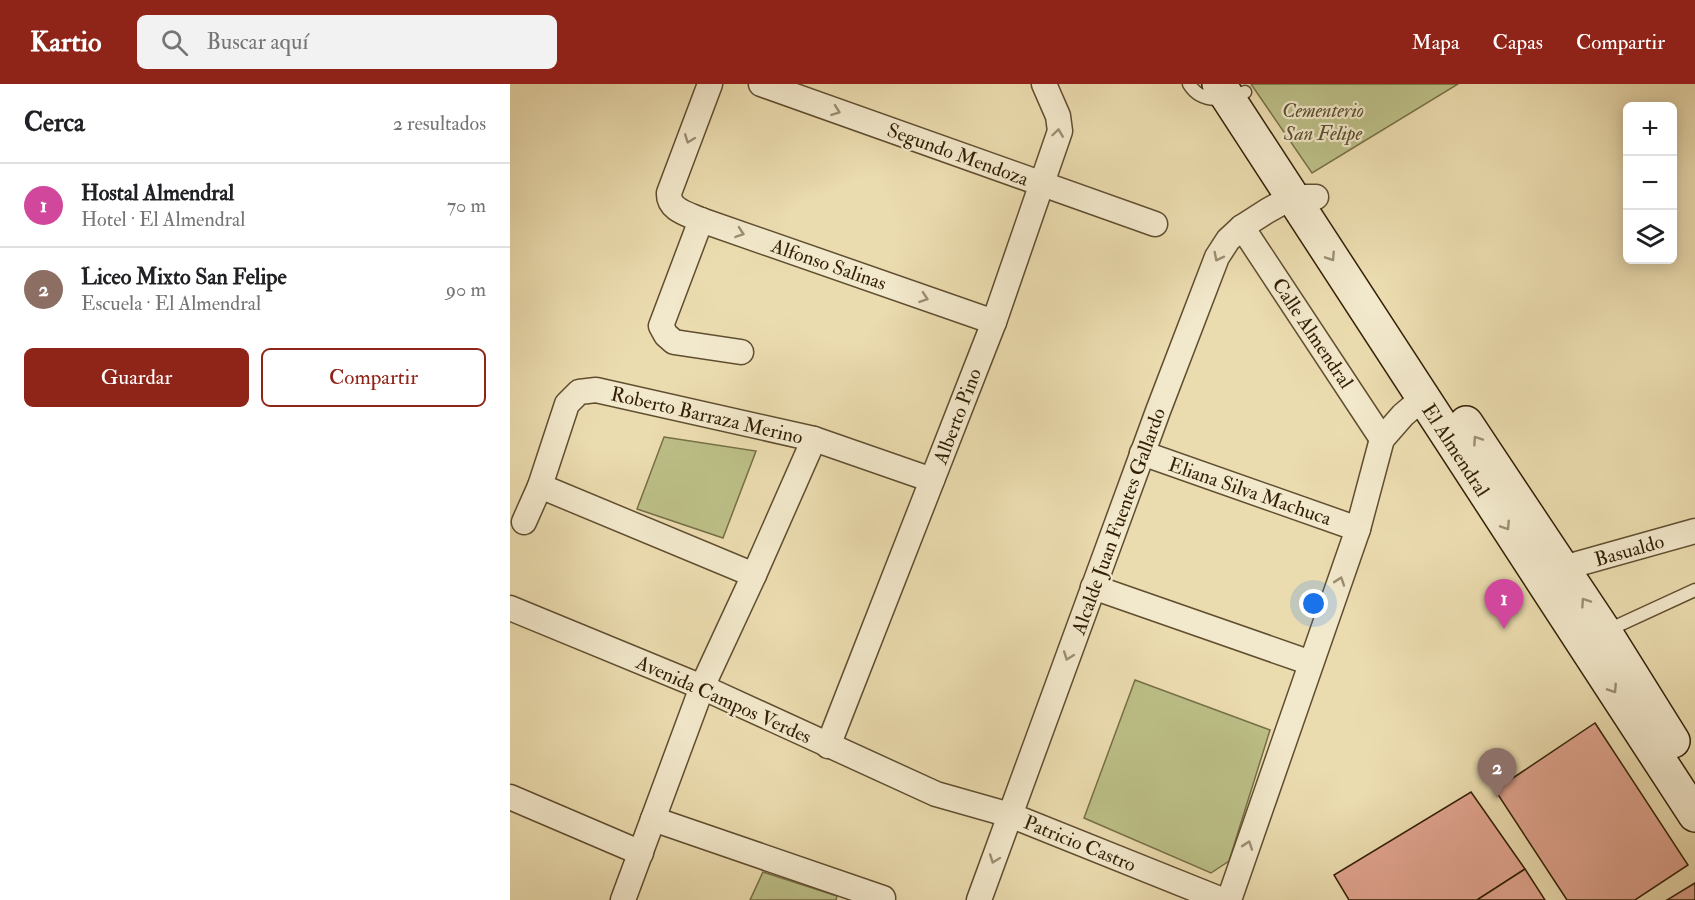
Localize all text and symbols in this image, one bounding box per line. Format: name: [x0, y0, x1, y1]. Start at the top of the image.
search box: [137, 15, 557, 69]
text: Kartio: [30, 25, 101, 60]
icon: search: [158, 26, 191, 59]
text: Buscar aquí: [206, 28, 308, 56]
text: Mapa: [1412, 29, 1460, 56]
text: Capas: [1493, 29, 1543, 56]
text: Compartir: [1576, 29, 1665, 56]
park label: Cementerio San Felipe: [1282, 98, 1364, 146]
map controls: [1623, 102, 1677, 264]
button: +: [1623, 102, 1677, 156]
one-way arrow: [830, 103, 841, 116]
text: Cerca: [24, 107, 85, 139]
text: 2 resultados: [393, 111, 486, 136]
street label: Segundo Mendoza: [884, 117, 1033, 192]
one-way arrow: [1051, 129, 1063, 138]
one-way arrow: [684, 133, 697, 144]
button: −: [1623, 156, 1677, 210]
text: Hostal Almendral: [81, 179, 234, 207]
text: 1: [40, 193, 47, 218]
text: 70 m: [447, 193, 486, 218]
text: Hotel · El Almendral: [81, 207, 245, 232]
button: layers: [1623, 210, 1677, 264]
one-way arrow: [734, 226, 745, 239]
street label: Alfonso Salinas: [767, 233, 890, 296]
one-way arrow: [1214, 251, 1226, 262]
one-way arrow: [1323, 251, 1335, 261]
text: Liceo Mixto San Felipe: [81, 263, 287, 291]
street label: Calle Almendral: [1266, 273, 1359, 393]
text: 2: [38, 277, 49, 302]
text: 90 m: [446, 277, 486, 302]
one-way arrow: [918, 290, 929, 303]
text: Escuela · El Almendral: [81, 291, 261, 316]
button: Guardar: [24, 348, 249, 407]
button: Compartir: [261, 348, 486, 407]
street label: Alberto Pino: [927, 365, 987, 468]
street label: Roberto Barraza Merino: [608, 381, 805, 450]
street label: El Almendral: [1416, 399, 1495, 502]
street label: Alcalde Juan Fuentes Gallardo: [1065, 404, 1171, 639]
one-way arrow: [1473, 436, 1485, 446]
street label: Eliana Silva Machuca: [1165, 452, 1335, 531]
one-way arrow: [1499, 519, 1510, 530]
street label: Basualdo: [1591, 529, 1667, 572]
one-way arrow: [1332, 576, 1345, 587]
pin: 1: [1484, 580, 1524, 629]
your location: [1299, 589, 1328, 618]
one-way arrow: [1582, 598, 1593, 609]
street label: Avenida Campos Verdes: [631, 649, 815, 750]
one-way arrow: [1063, 650, 1076, 661]
one-way arrow: [1605, 683, 1617, 693]
pin: 2: [1478, 748, 1516, 798]
street label: Patricio Castro: [1020, 810, 1140, 877]
one-way arrow: [1241, 840, 1254, 851]
one-way arrow: [989, 853, 1002, 863]

